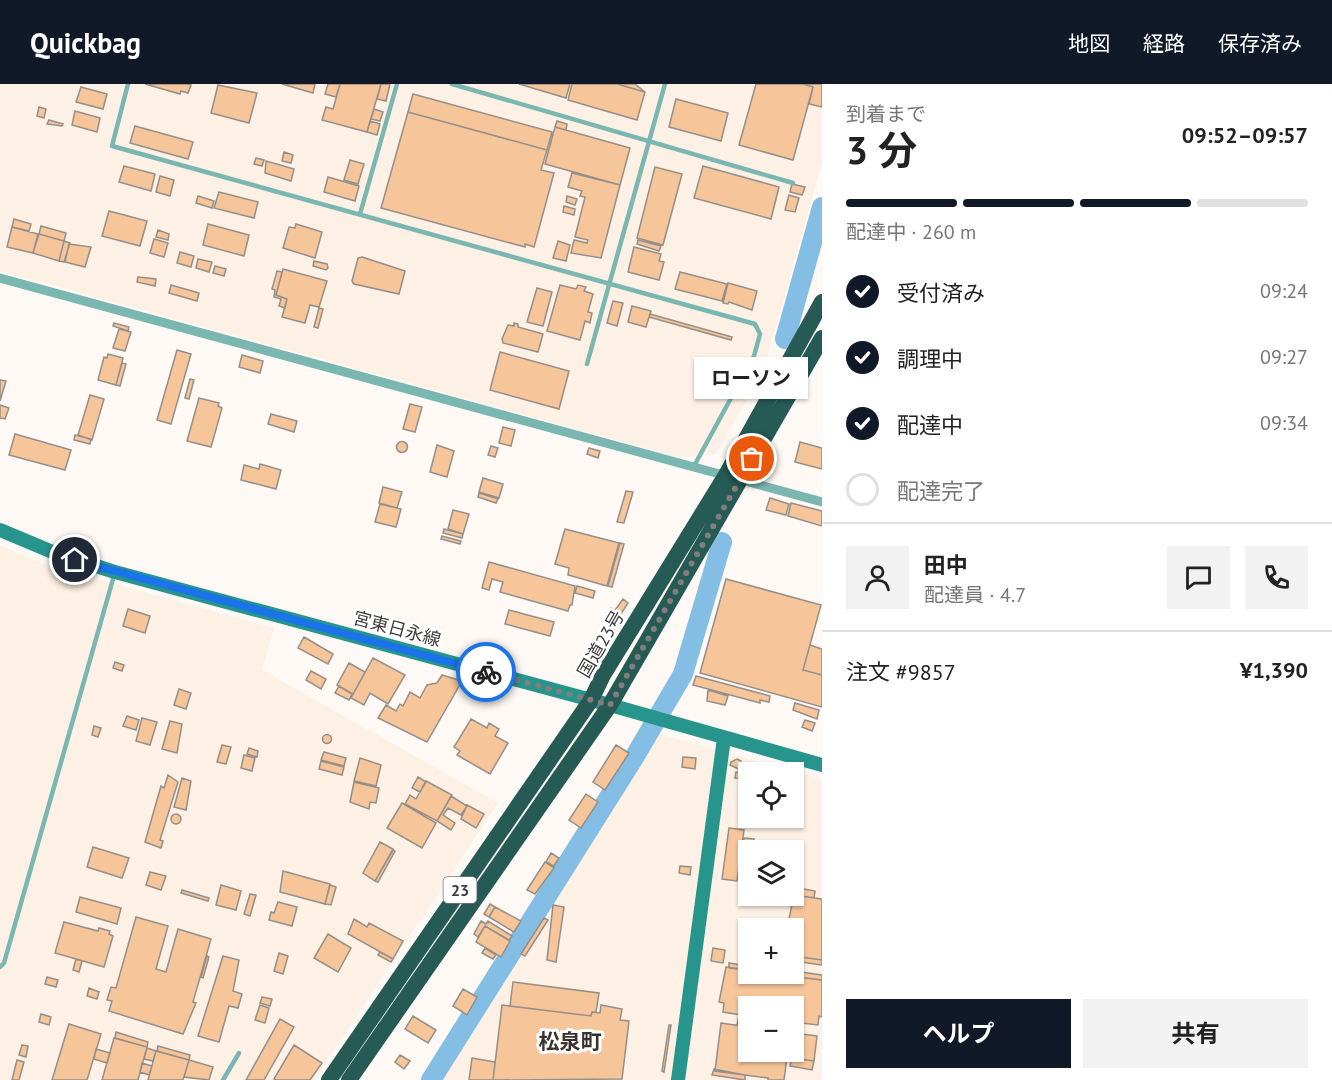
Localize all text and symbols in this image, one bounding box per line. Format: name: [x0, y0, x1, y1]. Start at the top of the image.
text: Quickbag: [30, 24, 141, 61]
text: 地図: [1068, 30, 1110, 57]
text: 経路: [1143, 30, 1185, 57]
text: 保存済み: [1218, 30, 1302, 57]
text: 到着まで: [846, 101, 926, 127]
text: 09:52–09:57: [1182, 121, 1308, 149]
text: 3 分: [846, 124, 917, 175]
text: 配達中 · 260 m: [846, 219, 976, 245]
icon: check: [846, 275, 879, 308]
text: 09:24: [1260, 278, 1308, 304]
text: 受付済み: [897, 279, 985, 307]
icon: check: [846, 341, 879, 374]
text: 09:27: [1260, 344, 1308, 370]
text: 調理中: [897, 345, 963, 373]
callout: ローソン: [695, 357, 809, 399]
text: ローソン: [711, 365, 791, 391]
icon: check: [846, 407, 879, 440]
text: 09:34: [1260, 410, 1308, 436]
text: 配達中: [897, 411, 963, 439]
pin: [726, 433, 777, 484]
icon: bag: [735, 442, 768, 475]
text: 配達完了: [897, 477, 985, 505]
pin: [49, 534, 100, 585]
icon: home: [58, 543, 91, 576]
button: person: [846, 546, 909, 609]
button: chat: [1167, 546, 1230, 609]
button: phone: [1245, 546, 1308, 609]
text: 田中: [924, 551, 968, 579]
text: 配達員 · 4.7: [924, 582, 1026, 608]
street label: 宮東日永線: [351, 606, 444, 651]
street label: 国道23号: [572, 606, 629, 681]
courier: [456, 642, 516, 702]
icon: bike: [470, 656, 503, 689]
text: ¥1,390: [1240, 656, 1308, 684]
text: 注文 #9857: [846, 658, 956, 686]
map controls: [738, 762, 804, 1062]
button: locate: [738, 762, 804, 828]
button: layers: [738, 840, 804, 906]
road number: 23: [444, 877, 476, 903]
button: +: [738, 918, 804, 984]
button: −: [738, 996, 804, 1062]
button: ヘルプ: [846, 999, 1071, 1068]
button: 共有: [1083, 999, 1308, 1068]
district label: 松泉町: [539, 1028, 602, 1055]

